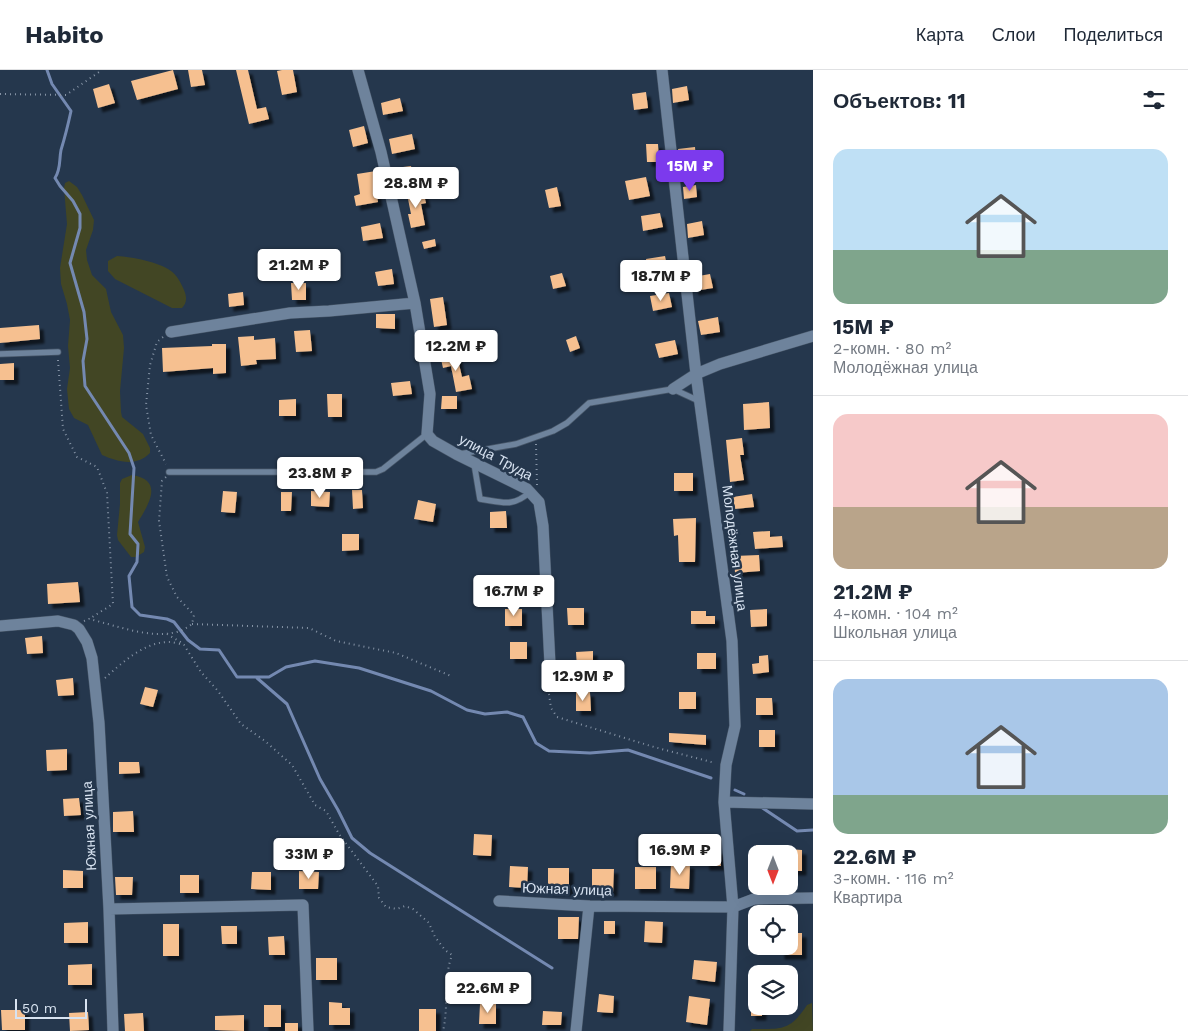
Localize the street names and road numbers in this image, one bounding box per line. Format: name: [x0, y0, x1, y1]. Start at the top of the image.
street label: улица Труда: [456, 431, 536, 483]
street label: Молодёжная улица: [719, 484, 751, 612]
street label: Южная улица: [79, 780, 99, 871]
street label: Южная улица: [522, 879, 612, 899]

